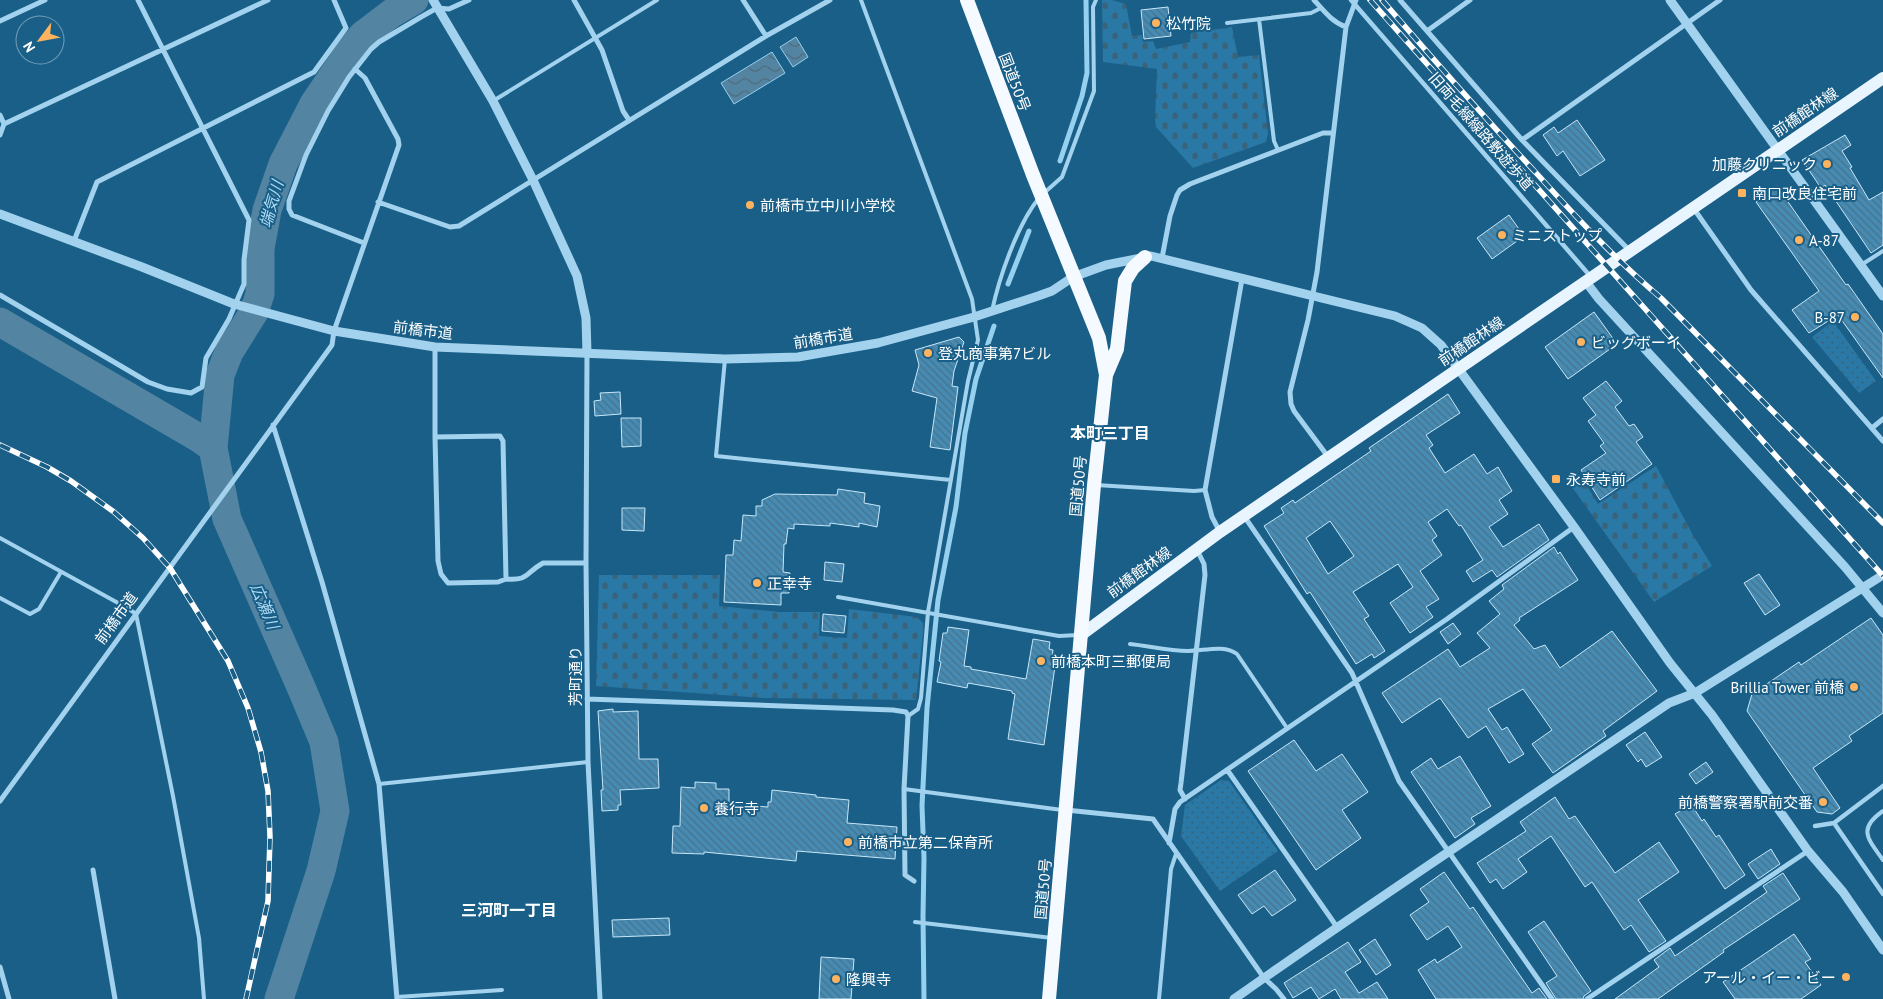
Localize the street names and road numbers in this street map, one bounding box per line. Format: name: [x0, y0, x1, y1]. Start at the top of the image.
street label: 国道50号: [995, 50, 1035, 114]
street label: 旧両毛線線路敷遊歩道: [1425, 68, 1537, 194]
street label: 前橋館林線: [1769, 83, 1841, 141]
street label: 前橋館林線: [1435, 312, 1507, 370]
street label: 前橋市道: [392, 317, 454, 343]
street label: 前橋市道: [792, 324, 854, 352]
street label: 国道50号: [1066, 455, 1090, 517]
street label: 前橋館林線: [1103, 542, 1175, 602]
street label: 前橋市道: [91, 588, 141, 648]
street label: 芳町通り: [566, 646, 585, 706]
street label: 国道50号: [1031, 858, 1055, 920]

